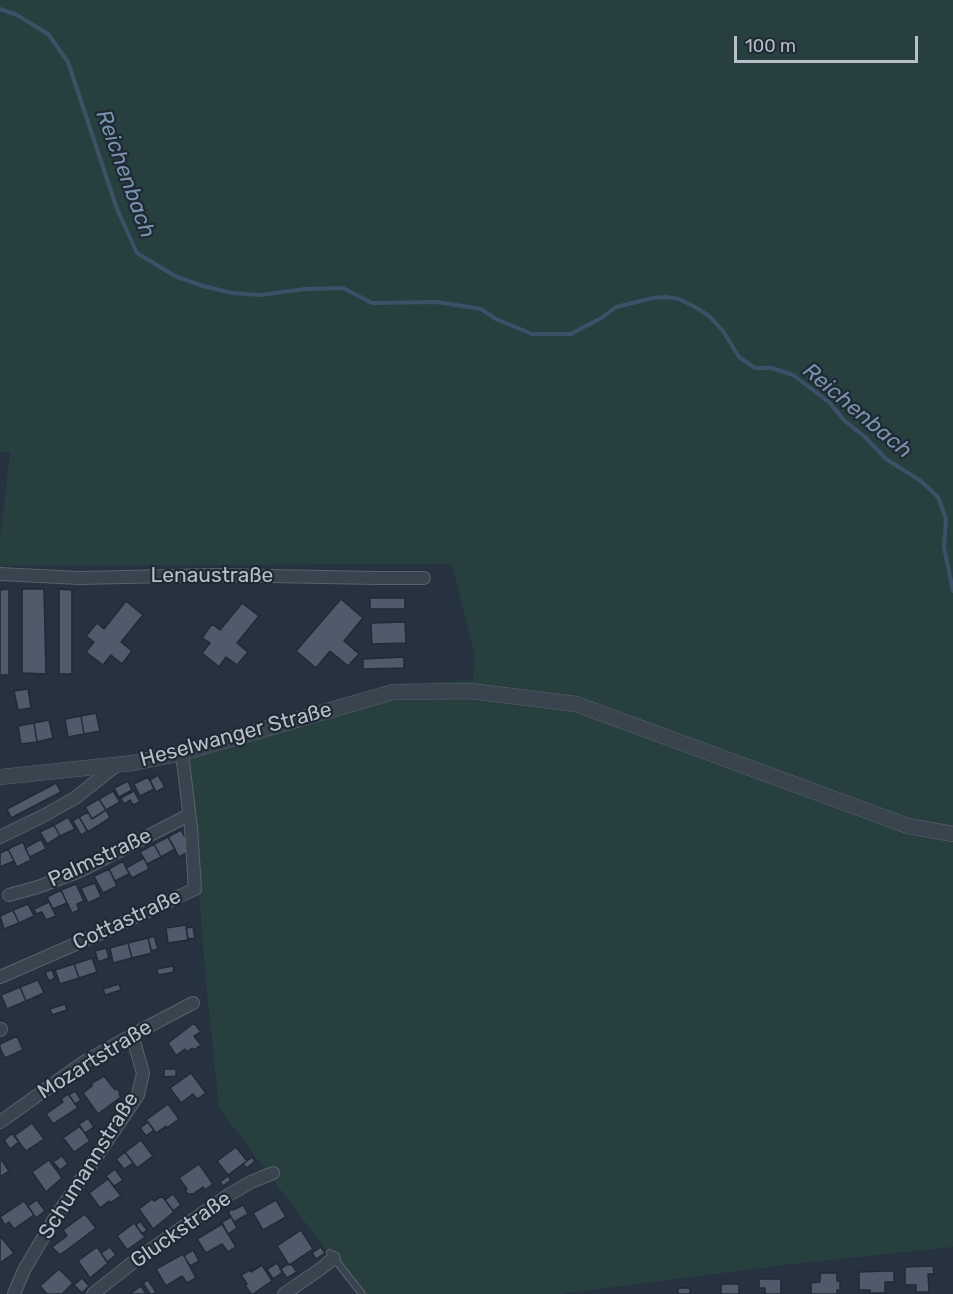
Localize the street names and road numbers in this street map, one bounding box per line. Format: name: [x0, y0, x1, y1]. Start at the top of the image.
street label: Lenaustraße: [151, 563, 273, 589]
street label: Heselwanger Straße: [137, 697, 335, 773]
street label: Palmstraße: [44, 823, 156, 893]
street label: Cottastraße: [69, 884, 185, 956]
street label: Mozartstraße: [33, 1015, 157, 1105]
street label: Schumannstraße: [34, 1088, 144, 1244]
street label: Gluckstraße: [126, 1186, 236, 1274]

